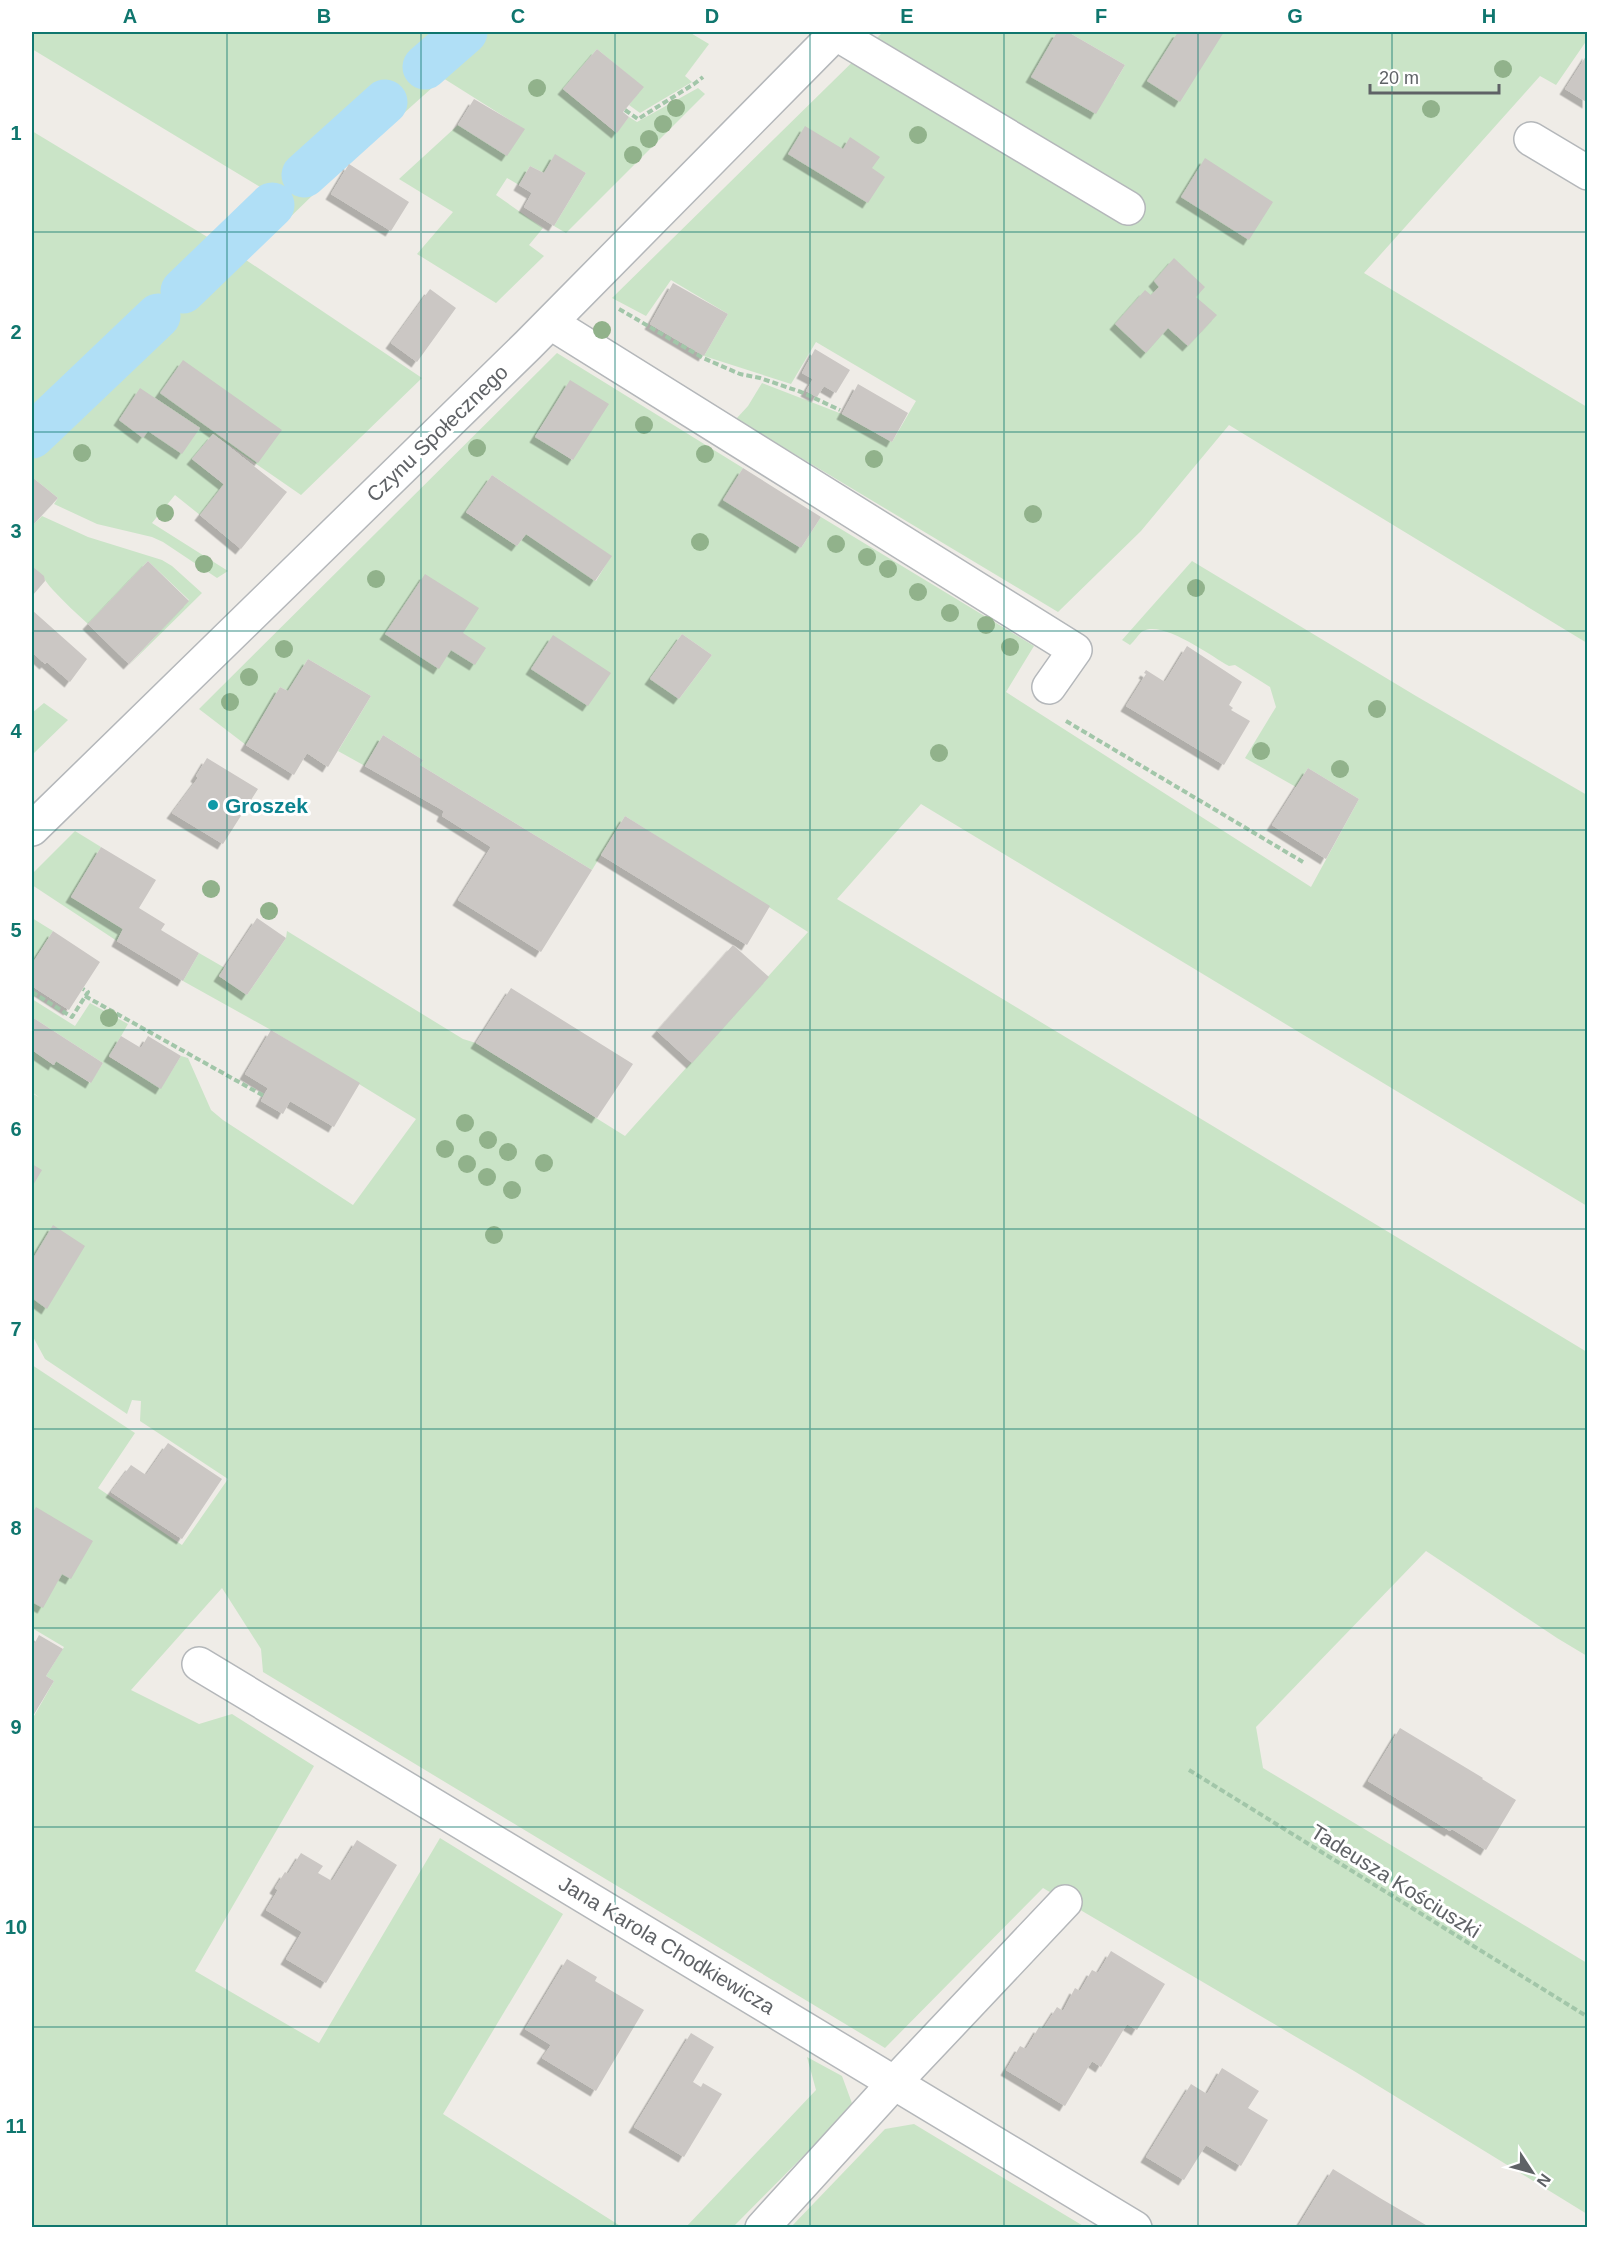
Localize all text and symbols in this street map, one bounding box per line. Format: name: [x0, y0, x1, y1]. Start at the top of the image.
text: A: [123, 5, 137, 27]
text: B: [317, 5, 331, 27]
text: C: [511, 5, 525, 27]
text: D: [705, 5, 719, 27]
text: E: [900, 5, 914, 27]
text: F: [1095, 5, 1107, 27]
text: G: [1287, 5, 1303, 27]
text: H: [1482, 5, 1496, 27]
scale bar: [1370, 57, 1499, 95]
text: 20 m: [1379, 68, 1419, 88]
text: 1: [10, 122, 22, 144]
text: 2: [10, 321, 22, 343]
street label: Czynu Społecznego: [362, 360, 512, 506]
text: 3: [10, 520, 22, 542]
text: 4: [10, 720, 22, 742]
place label: Groszek: [225, 794, 308, 817]
marker: Groszek: [206, 798, 220, 812]
text: 5: [10, 919, 22, 941]
text: 6: [10, 1118, 22, 1140]
text: 7: [10, 1318, 22, 1340]
text: 8: [10, 1517, 22, 1539]
text: 9: [10, 1716, 22, 1738]
street label: Tadeusza Kościuszki: [1307, 1820, 1485, 1942]
street label: Jana Karola Chodkiewicza: [555, 1871, 779, 2019]
text: 10: [5, 1916, 27, 1938]
text: 11: [5, 2115, 27, 2137]
north arrow: [1502, 2142, 1562, 2202]
text: N: [1533, 2171, 1554, 2190]

